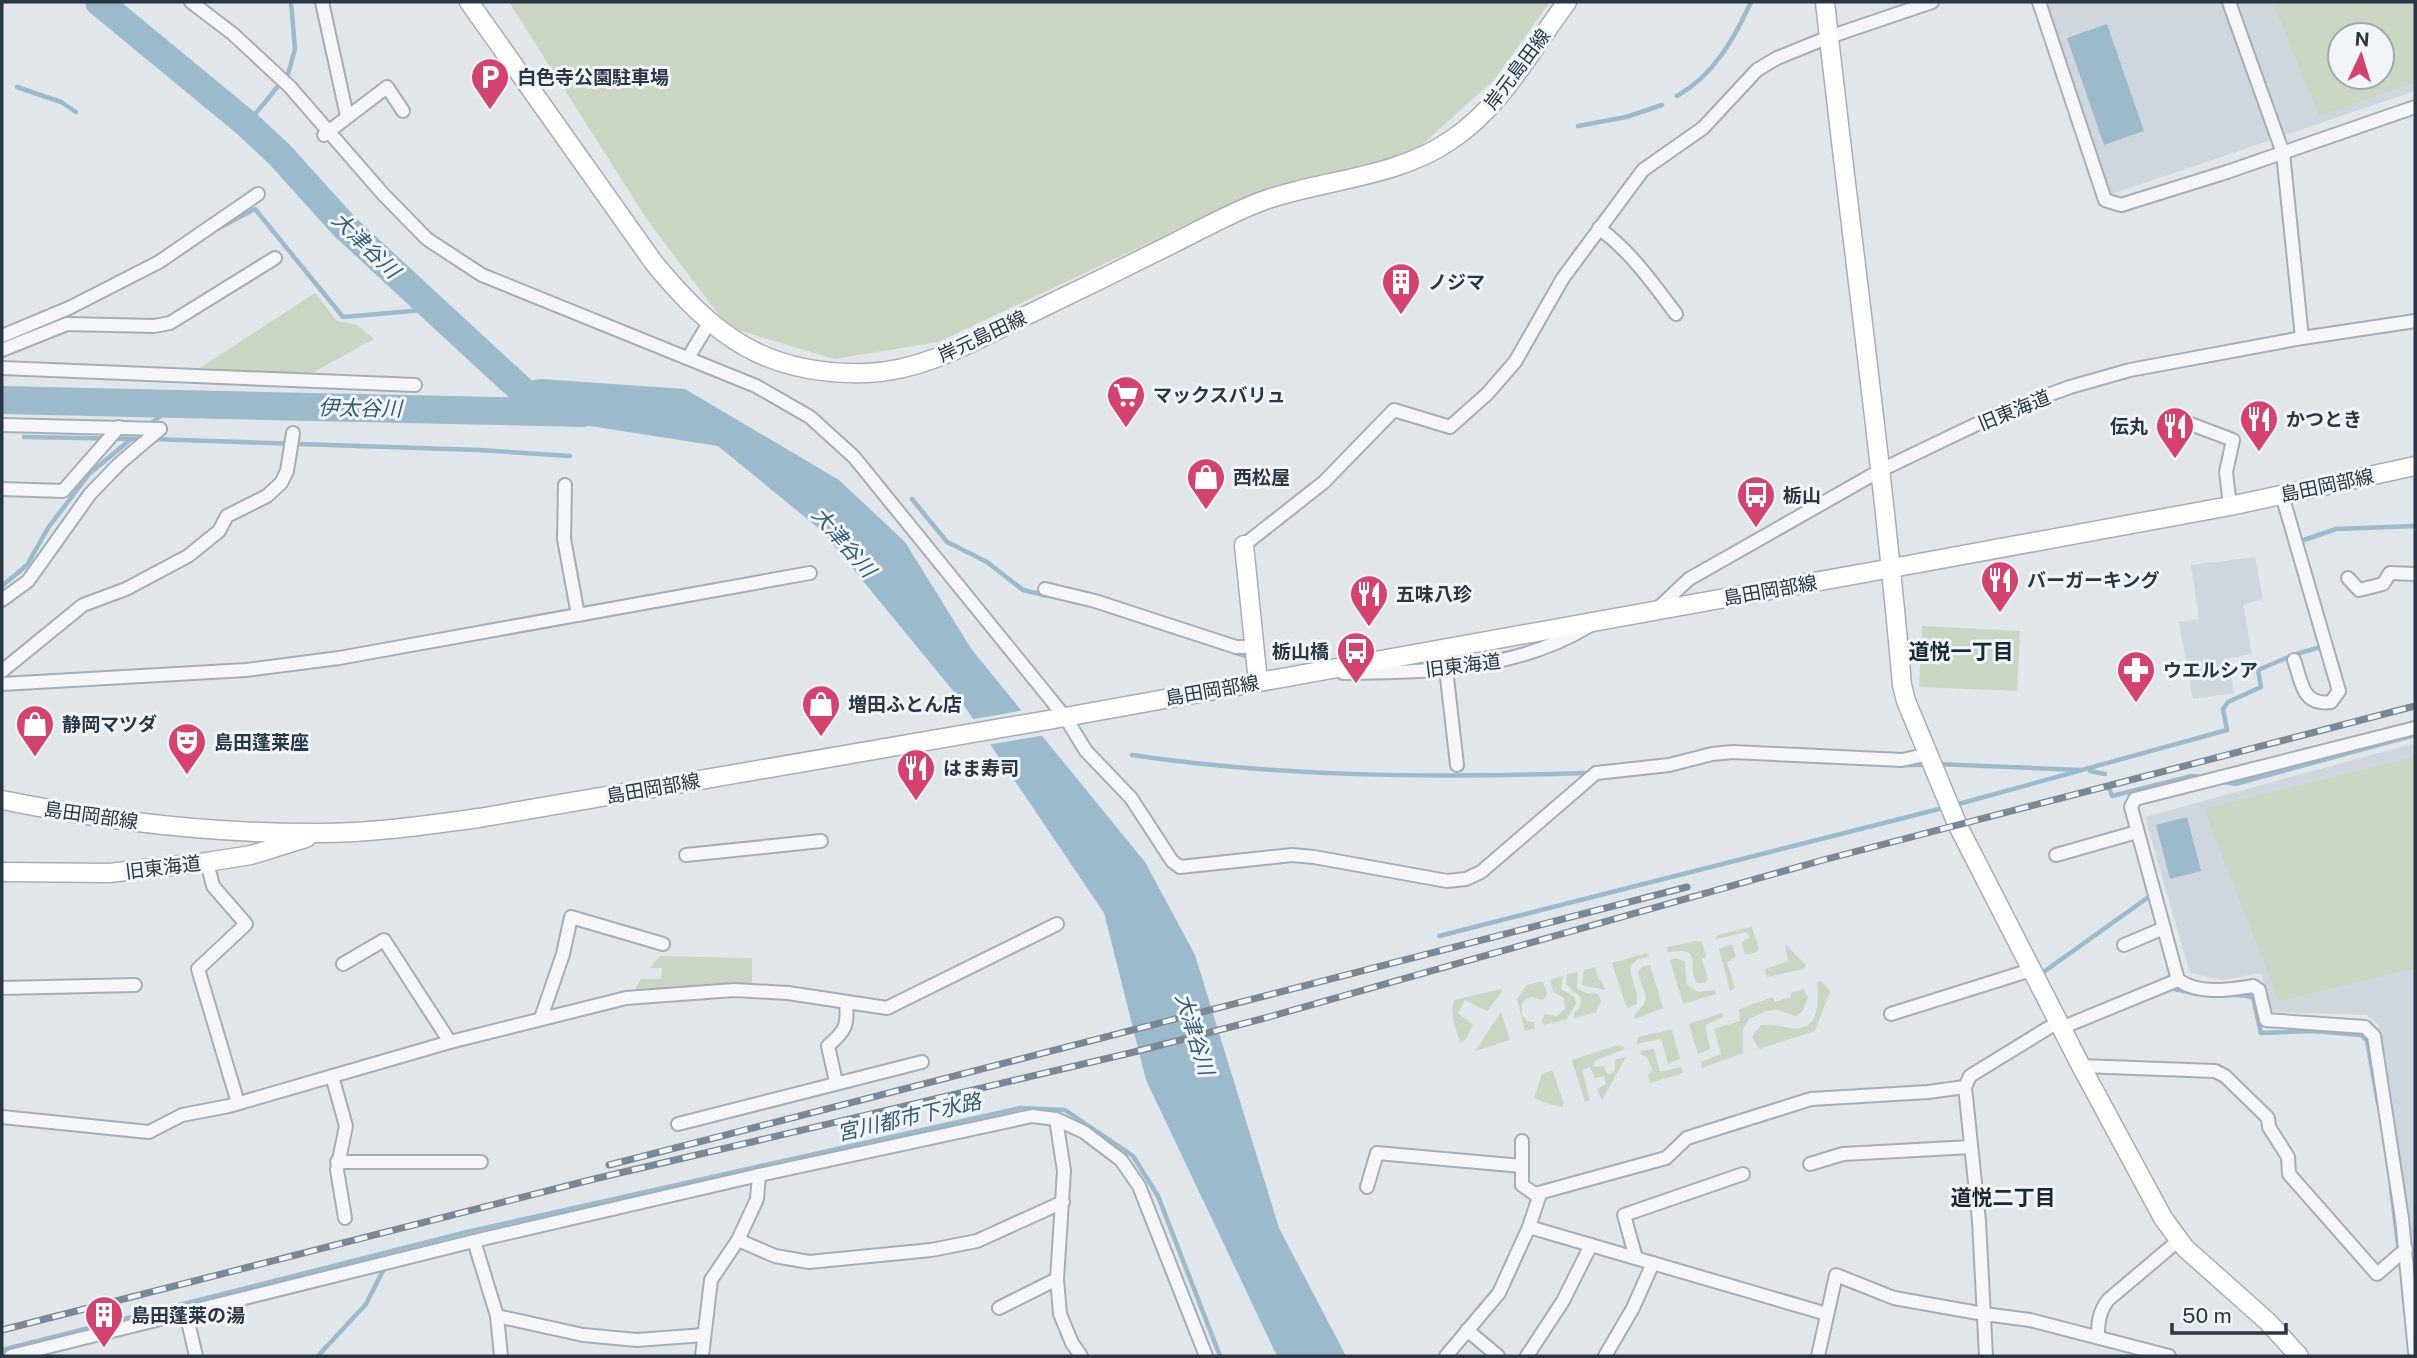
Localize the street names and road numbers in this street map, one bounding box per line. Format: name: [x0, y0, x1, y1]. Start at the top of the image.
street label: 岸元島田線: [1480, 24, 1554, 114]
street label: 岸元島田線: [934, 306, 1030, 366]
street label: 旧東海道: [1975, 386, 2053, 434]
street label: 島田岡部線: [2278, 464, 2376, 506]
street label: 島田岡部線: [1721, 571, 1819, 609]
street label: 旧東海道: [1424, 649, 1502, 681]
street label: 島田岡部線: [1163, 671, 1261, 709]
street label: 島田岡部線: [604, 769, 702, 807]
street label: 島田岡部線: [42, 797, 140, 833]
street label: 旧東海道: [124, 851, 202, 883]

